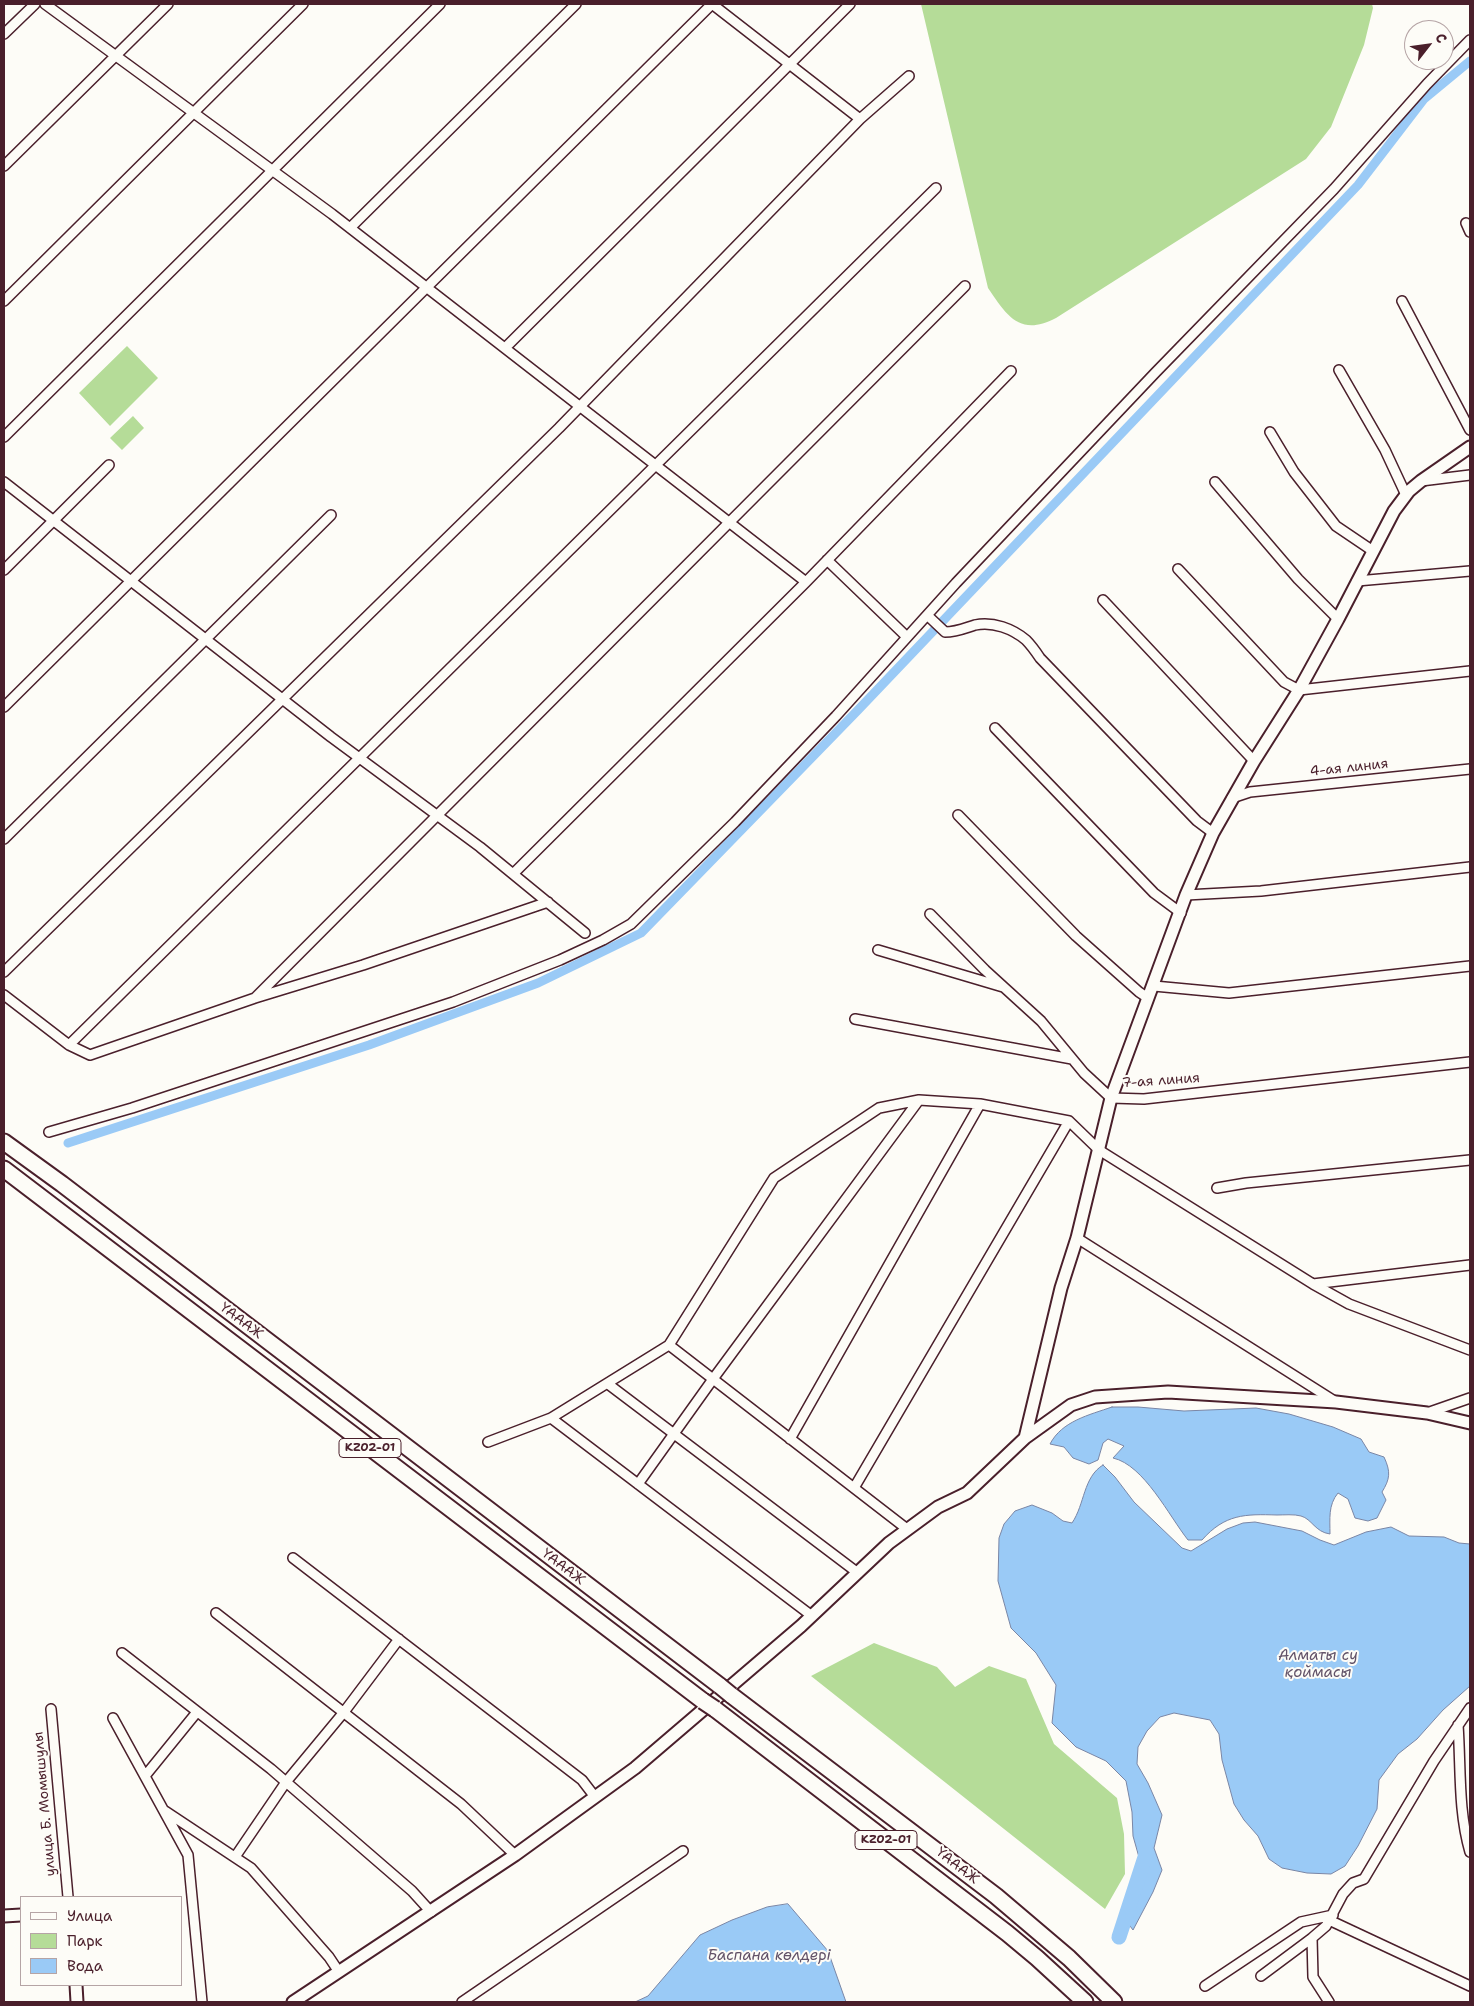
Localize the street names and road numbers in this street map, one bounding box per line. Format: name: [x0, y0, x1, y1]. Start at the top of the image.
street label: 4-ая линия: [1309, 756, 1389, 780]
street label: 7-ая линия: [1121, 1070, 1201, 1092]
street label: ҮАААЖ: [216, 1299, 266, 1343]
road number: KZ02-01: [339, 1439, 401, 1458]
street label: ҮАААЖ: [538, 1545, 588, 1589]
street label: улица Б. Момышулы: [30, 1731, 60, 1877]
road number: KZ02-01: [855, 1830, 917, 1850]
street label: ҮАААЖ: [932, 1844, 982, 1888]

